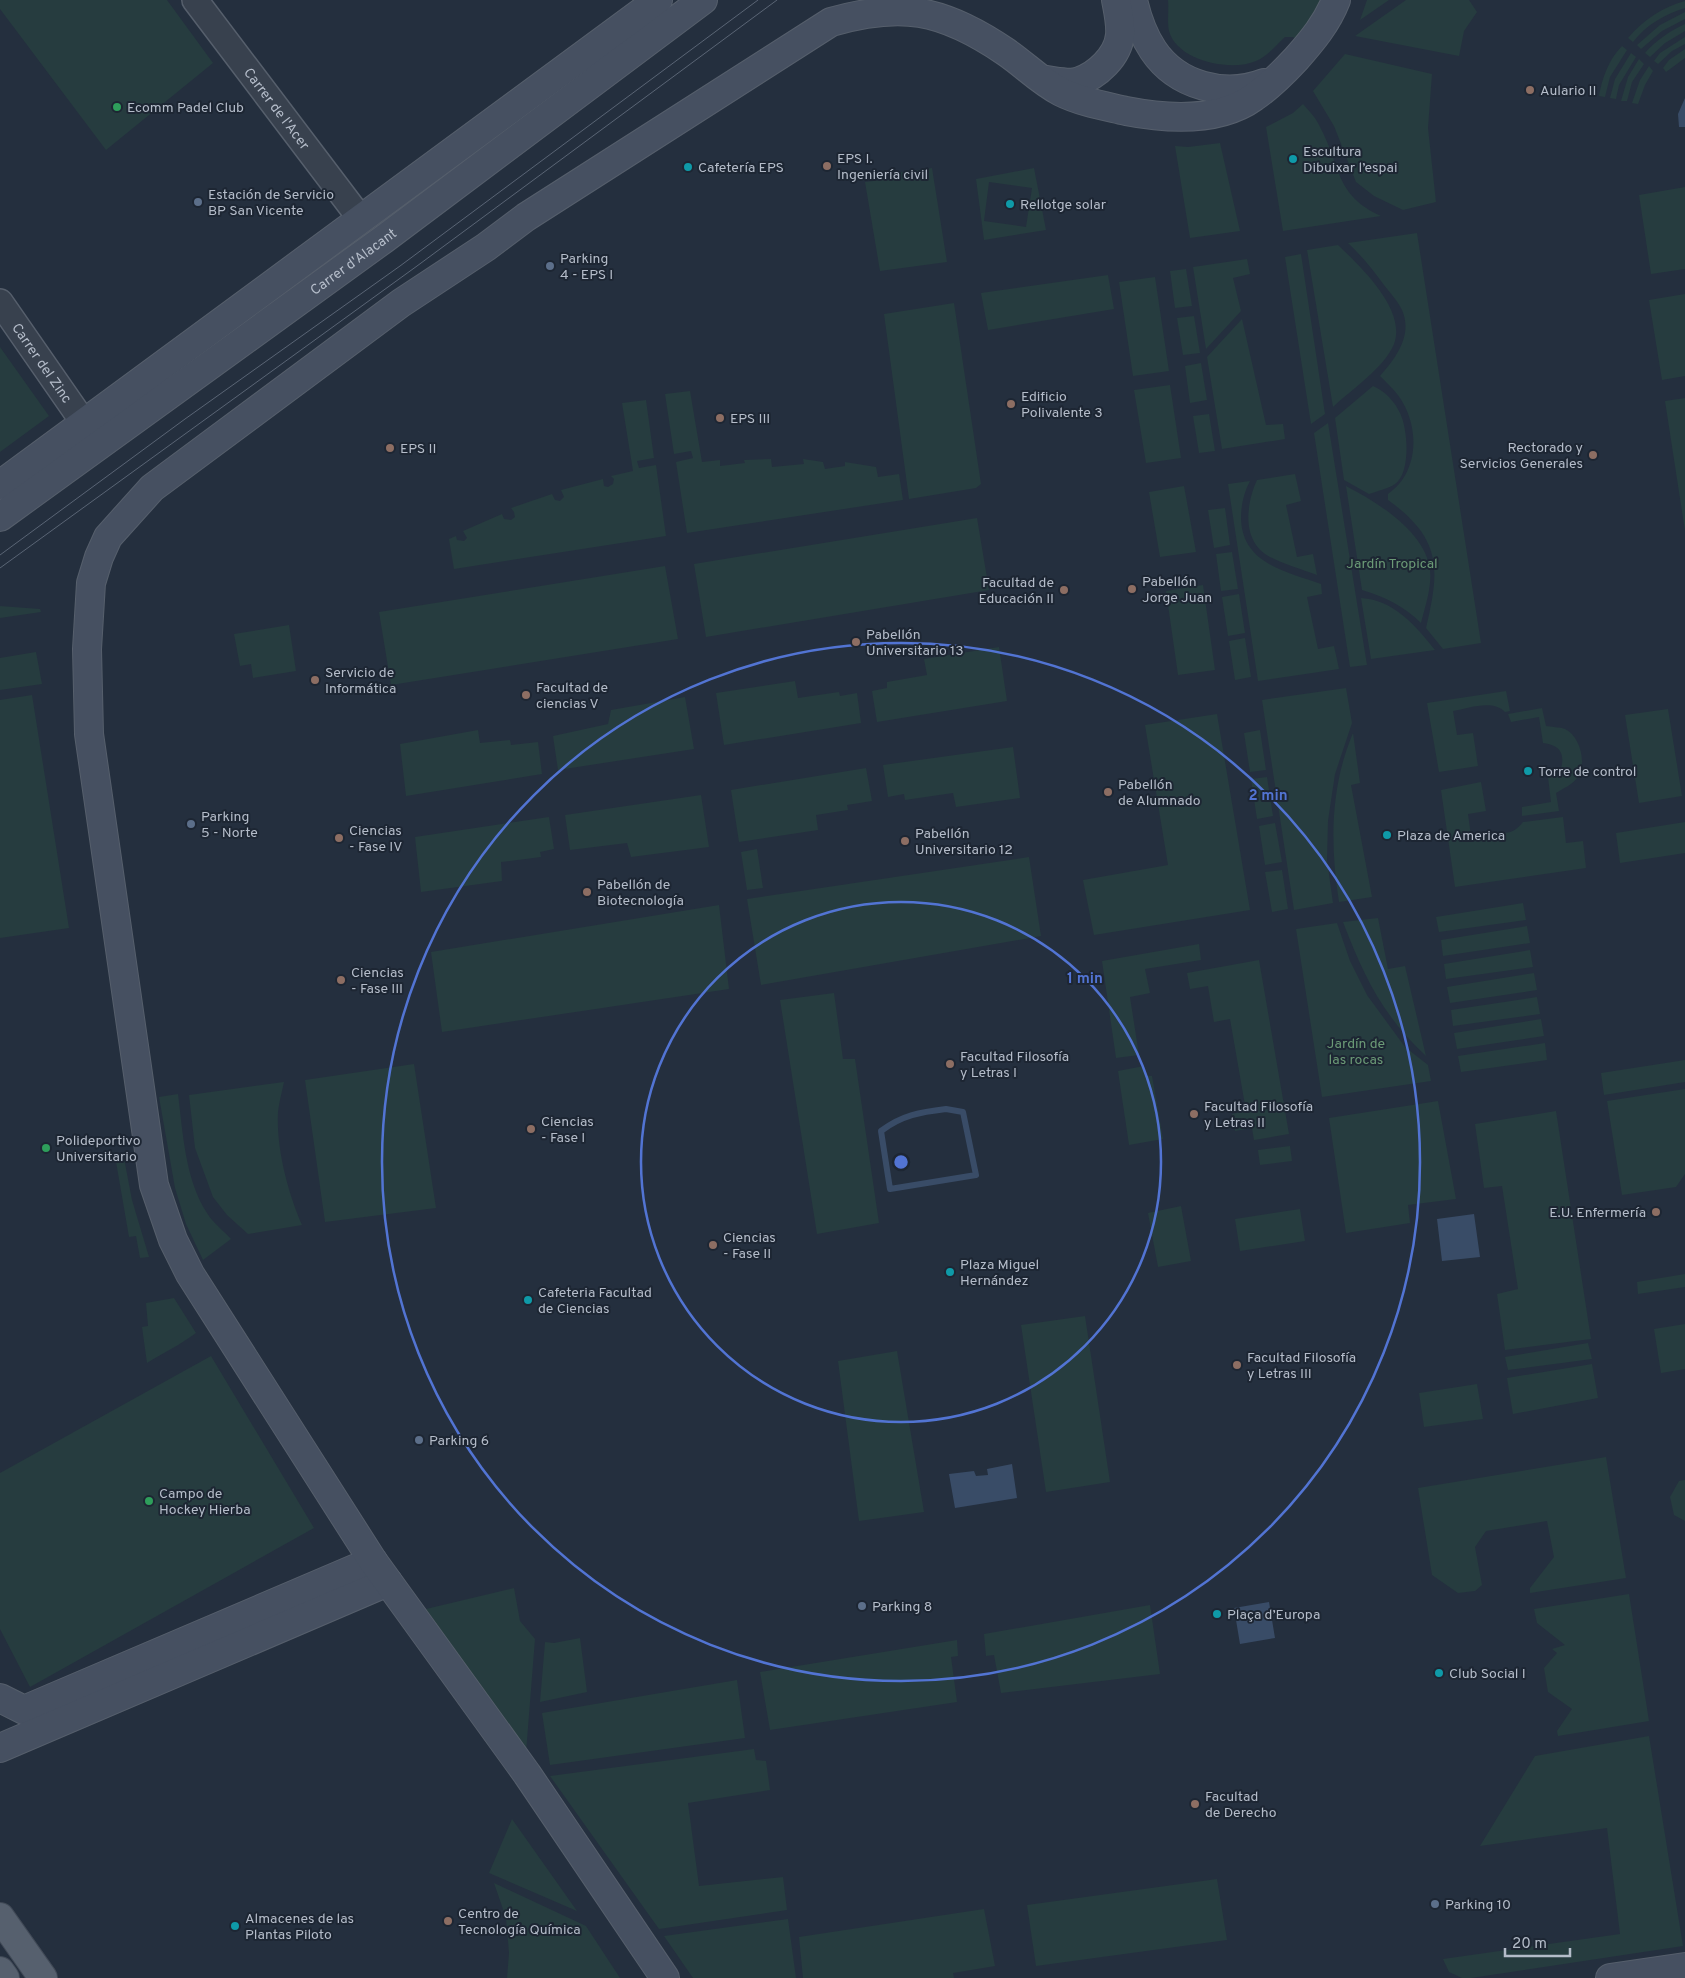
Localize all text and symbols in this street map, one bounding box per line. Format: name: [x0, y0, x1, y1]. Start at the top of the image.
street label: Carrer de l'Acer: [239, 65, 313, 154]
place label: Aulario II: [1540, 83, 1596, 100]
marker: Aulario II: [1524, 84, 1536, 96]
place label: Ecomm Padel Club: [127, 100, 244, 117]
marker: Ecomm Padel Club: [111, 101, 123, 113]
place label: Escultura Dibuixar l’espai: [1303, 144, 1398, 177]
place label: EPS I. Ingeniería civil: [837, 151, 928, 184]
marker: Escultura Dibuixar l’espai: [1287, 153, 1299, 165]
place label: Cafetería EPS: [698, 160, 784, 177]
marker: EPS I. Ingeniería civil: [821, 160, 833, 172]
marker: Cafetería EPS: [682, 161, 694, 173]
place label: Estación de Servicio BP San Vicente: [208, 187, 334, 220]
marker: Estación de Servicio BP San Vicente: [192, 196, 204, 208]
place label: Rellotge solar: [1020, 197, 1107, 214]
marker: Rellotge solar: [1004, 198, 1016, 210]
street label: Carrer d'Alacant: [308, 225, 401, 300]
place label: Parking 4 - EPS I: [560, 251, 613, 284]
marker: Parking 4 - EPS I: [544, 260, 556, 272]
street label: Carrer del Zinc: [7, 320, 75, 407]
place label: Edificio Polivalente 3: [1021, 389, 1103, 422]
marker: Edificio Polivalente 3: [1005, 398, 1017, 410]
place label: EPS III: [730, 411, 770, 428]
marker: EPS III: [714, 412, 726, 424]
place label: Rectorado y Servicios Generales: [1460, 440, 1583, 473]
place label: EPS II: [400, 441, 436, 458]
marker: EPS II: [384, 442, 396, 454]
marker: Rectorado y Servicios Generales: [1587, 449, 1599, 461]
park label: Jardín Tropical: [1346, 556, 1438, 573]
place label: Pabellón Jorge Juan: [1142, 574, 1212, 607]
place label: Facultad de Educación II: [979, 575, 1054, 608]
marker: Pabellón Jorge Juan: [1126, 583, 1138, 595]
marker: Facultad de Educación II: [1058, 584, 1070, 596]
place label: Pabellón Universitario 13: [866, 627, 964, 660]
marker: Pabellón Universitario 13: [850, 636, 862, 648]
place label: Servicio de Informática: [325, 665, 396, 698]
marker: Servicio de Informática: [309, 674, 321, 686]
place label: Facultad de ciencias V: [536, 680, 608, 713]
marker: Facultad de ciencias V: [520, 689, 532, 701]
place label: Torre de control: [1538, 764, 1636, 781]
marker: Torre de control: [1522, 765, 1534, 777]
place label: Pabellón de Alumnado: [1118, 777, 1201, 810]
marker: Pabellón de Alumnado: [1102, 786, 1114, 798]
text: 2 min: [1248, 787, 1288, 806]
place label: Parking 5 - Norte: [201, 809, 258, 842]
marker: Parking 5 - Norte: [185, 818, 197, 830]
place label: Ciencias - Fase IV: [349, 823, 402, 856]
place label: Pabellón Universitario 12: [915, 826, 1013, 859]
place label: Plaza de America: [1397, 828, 1505, 845]
marker: Plaza de America: [1381, 829, 1393, 841]
marker: Ciencias - Fase IV: [333, 832, 345, 844]
marker: Pabellón Universitario 12: [899, 835, 911, 847]
place label: Pabellón de Biotecnología: [597, 877, 684, 910]
marker: Pabellón de Biotecnología: [581, 886, 593, 898]
place label: Ciencias - Fase III: [351, 965, 404, 998]
text: 1 min: [1067, 970, 1103, 989]
marker: Ciencias - Fase III: [335, 974, 347, 986]
park label: Jardín de las rocas: [1327, 1036, 1385, 1069]
place label: Facultad Filosofía y Letras I: [960, 1049, 1069, 1082]
marker: Facultad Filosofía y Letras I: [944, 1058, 956, 1070]
place label: Facultad Filosofía y Letras II: [1204, 1099, 1313, 1132]
marker: Facultad Filosofía y Letras II: [1188, 1108, 1200, 1120]
place label: Ciencias - Fase I: [541, 1114, 594, 1147]
marker: Ciencias - Fase I: [525, 1123, 537, 1135]
place label: Polideportivo Universitario: [56, 1133, 141, 1166]
marker: Polideportivo Universitario: [40, 1142, 52, 1154]
centre of rings: [892, 1153, 910, 1171]
place label: E.U. Enfermería: [1549, 1205, 1646, 1222]
marker: E.U. Enfermería: [1650, 1206, 1662, 1218]
place label: Ciencias - Fase II: [723, 1230, 776, 1263]
marker: Ciencias - Fase II: [707, 1239, 719, 1251]
place label: Plaza Miguel Hernández: [960, 1257, 1039, 1290]
marker: Plaza Miguel Hernández: [944, 1266, 956, 1278]
place label: Cafeteria Facultad de Ciencias: [538, 1285, 652, 1318]
marker: Cafeteria Facultad de Ciencias: [522, 1294, 534, 1306]
place label: Facultad Filosofía y Letras III: [1247, 1350, 1356, 1383]
marker: Facultad Filosofía y Letras III: [1231, 1359, 1243, 1371]
place label: Parking 6: [429, 1433, 489, 1450]
marker: Parking 6: [413, 1434, 425, 1446]
place label: Campo de Hockey Hierba: [159, 1486, 251, 1519]
marker: Campo de Hockey Hierba: [143, 1495, 155, 1507]
place label: Parking 8: [872, 1599, 932, 1616]
marker: Parking 8: [856, 1600, 868, 1612]
place label: Plaça d’Europa: [1227, 1607, 1320, 1624]
marker: Plaça d’Europa: [1211, 1608, 1223, 1620]
place label: Club Social I: [1449, 1666, 1526, 1683]
marker: Club Social I: [1433, 1667, 1445, 1679]
place label: Facultad de Derecho: [1205, 1789, 1277, 1822]
marker: Facultad de Derecho: [1189, 1798, 1201, 1810]
place label: Parking 10: [1445, 1897, 1511, 1914]
marker: Parking 10: [1429, 1898, 1441, 1910]
place label: Centro de Tecnología Química: [458, 1906, 581, 1939]
place label: Almacenes de las Plantas Piloto: [245, 1911, 354, 1944]
marker: Centro de Tecnología Química: [442, 1915, 454, 1927]
marker: Almacenes de las Plantas Piloto: [229, 1920, 241, 1932]
scale bar: [1505, 1926, 1570, 1958]
text: 20 m: [1512, 1935, 1547, 1954]

